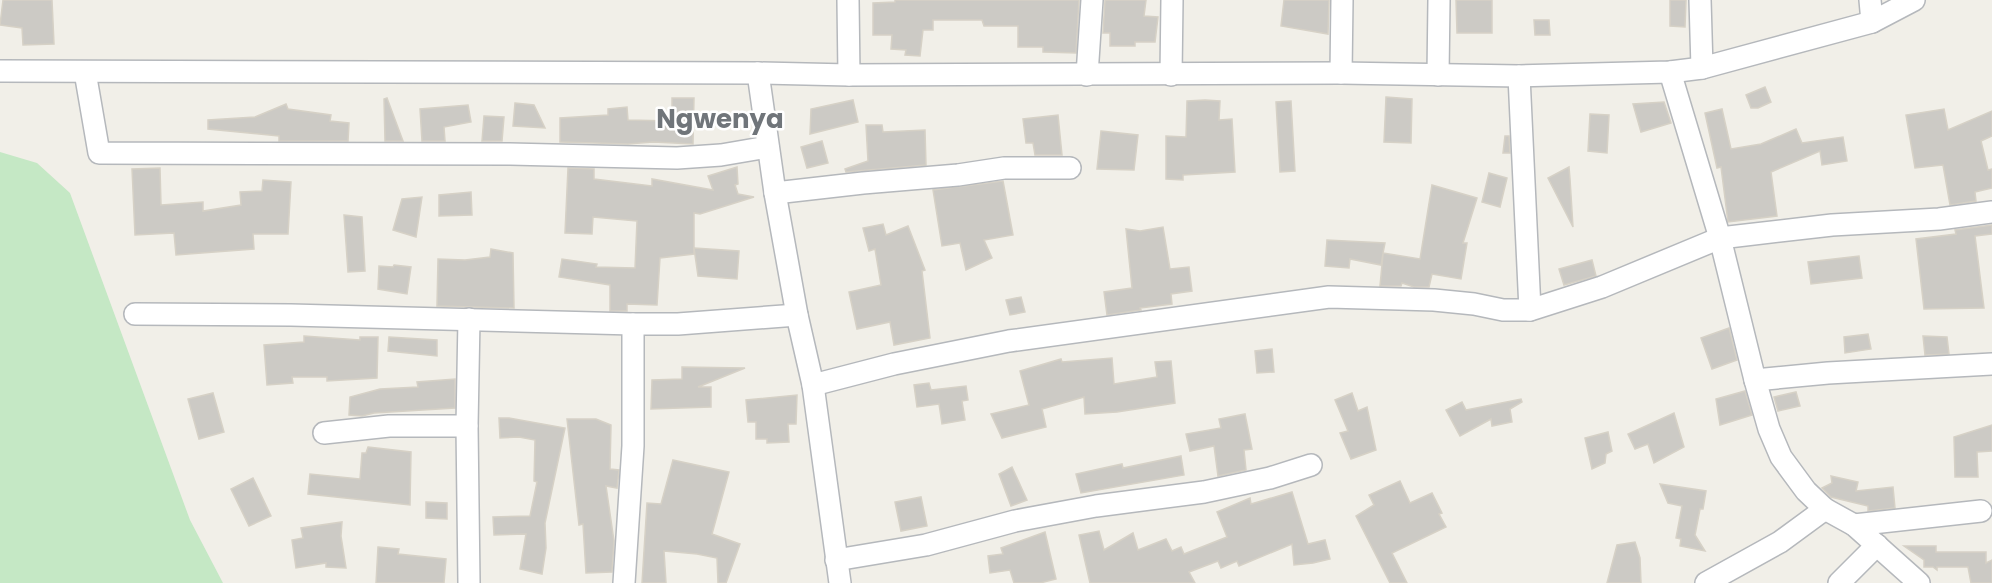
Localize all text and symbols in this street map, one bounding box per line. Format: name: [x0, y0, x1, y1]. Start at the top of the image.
district label: Ngwenya: [656, 101, 784, 137]

